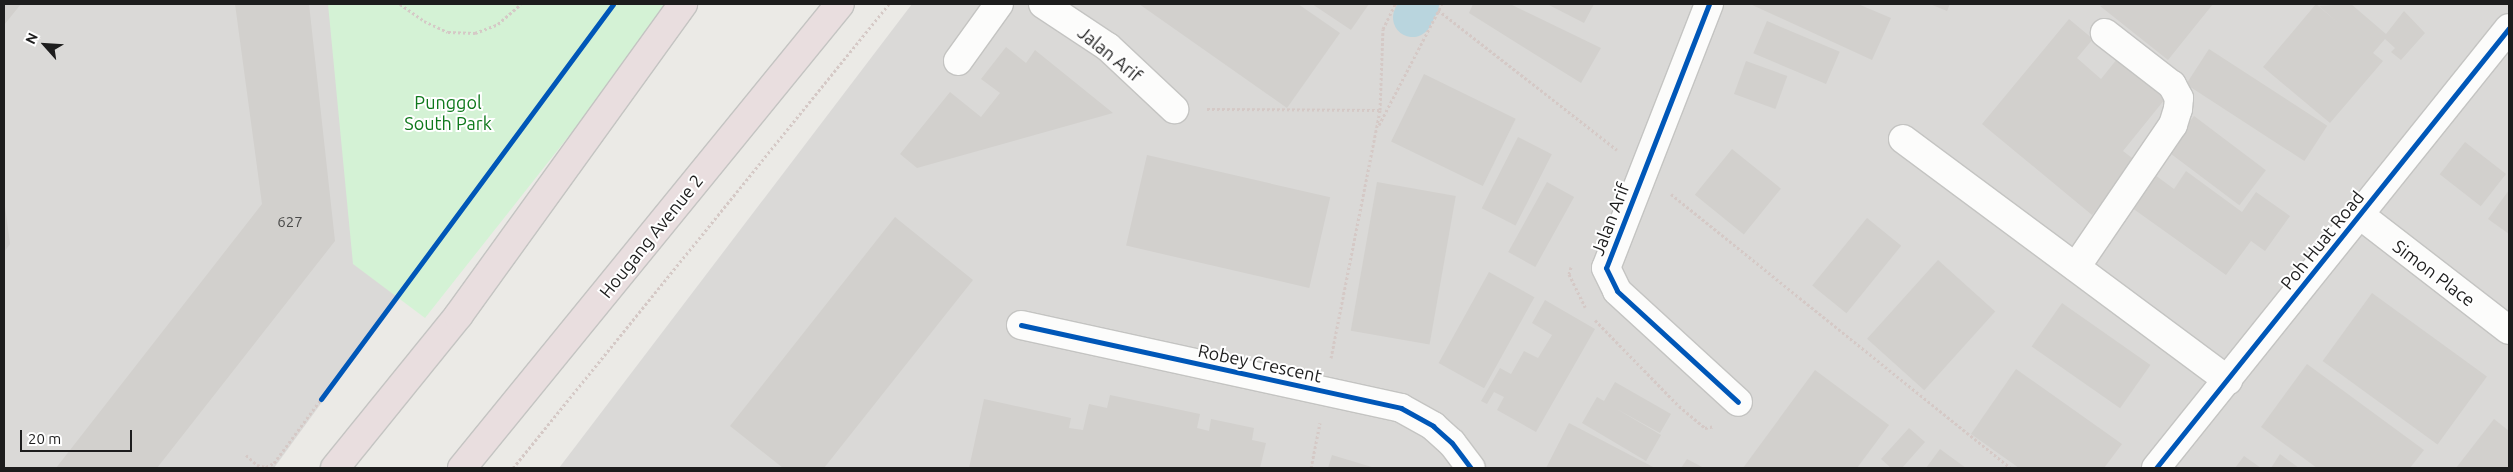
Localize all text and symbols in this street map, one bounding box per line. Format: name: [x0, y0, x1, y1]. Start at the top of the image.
north arrow: [20, 20, 70, 70]
street label: Jalan Arif: [1074, 22, 1146, 86]
text: N: [22, 30, 41, 47]
park label: Punggol South Park: [404, 92, 492, 134]
street label: Hougang Avenue 2: [595, 170, 707, 302]
street label: Jalan Arif: [1586, 180, 1634, 258]
street label: Poh Huat Road: [2276, 186, 2368, 294]
house number: 627: [277, 213, 303, 231]
street label: Simon Place: [2389, 235, 2479, 311]
street label: Robey Crescent: [1196, 339, 1324, 387]
scale bar: [22, 420, 135, 452]
text: 20 m: [28, 430, 61, 447]

